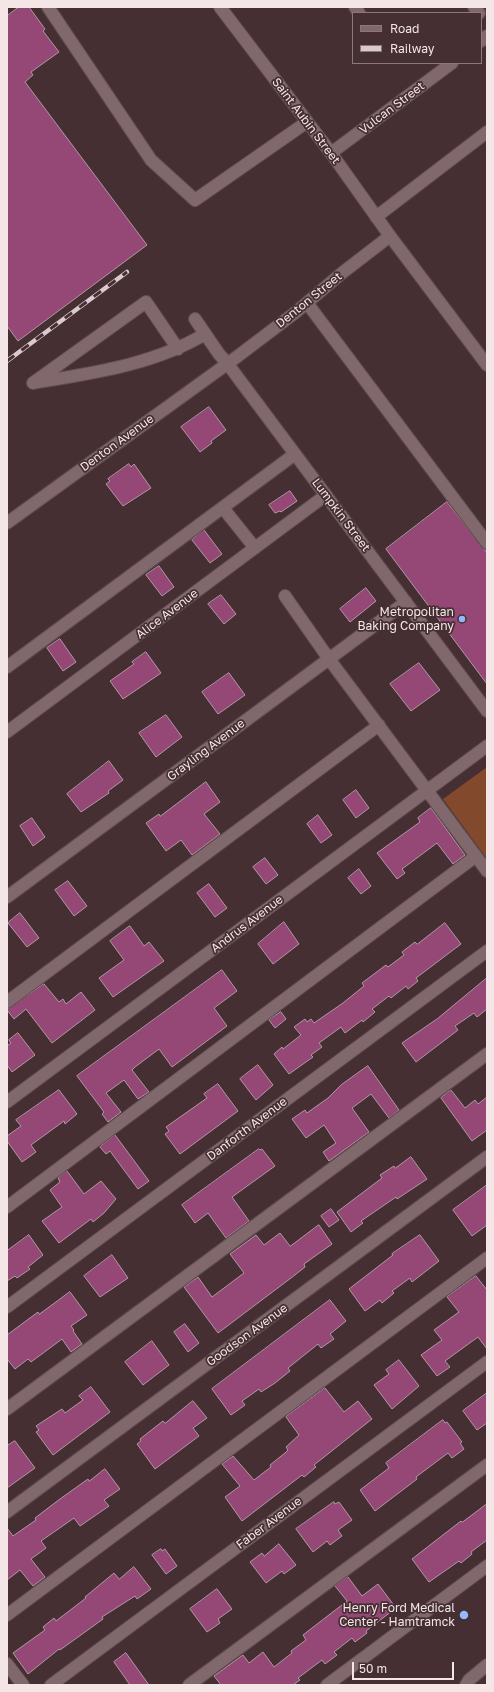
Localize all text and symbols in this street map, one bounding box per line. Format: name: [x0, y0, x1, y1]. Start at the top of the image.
legend: [352, 12, 482, 64]
text: Road: [390, 21, 419, 36]
text: Railway: [390, 41, 435, 56]
street label: Saint Aubin Street: [269, 75, 343, 167]
street label: Vulcan Street: [357, 79, 427, 137]
street label: Denton Street: [273, 269, 345, 331]
street label: Denton Avenue: [77, 412, 157, 474]
street label: Lumpkin Street: [309, 476, 373, 554]
street label: Alice Avenue: [133, 586, 201, 642]
place label: Metropolitan Baking Company: [357, 605, 454, 633]
marker: Metropolitan Baking Company: [457, 614, 467, 624]
street label: Grayling Avenue: [164, 716, 248, 784]
street label: Andrus Avenue: [208, 892, 286, 956]
street label: Danforth Avenue: [204, 1094, 290, 1164]
street label: Goodson Avenue: [204, 1301, 290, 1369]
street label: Faber Avenue: [233, 1494, 305, 1552]
place label: Henry Ford Medical Center - Hamtramck: [339, 1601, 455, 1629]
marker: Henry Ford Medical Center - Hamtramck: [458, 1609, 470, 1621]
scale bar: [354, 1654, 456, 1680]
text: 50 m: [359, 1661, 387, 1676]

